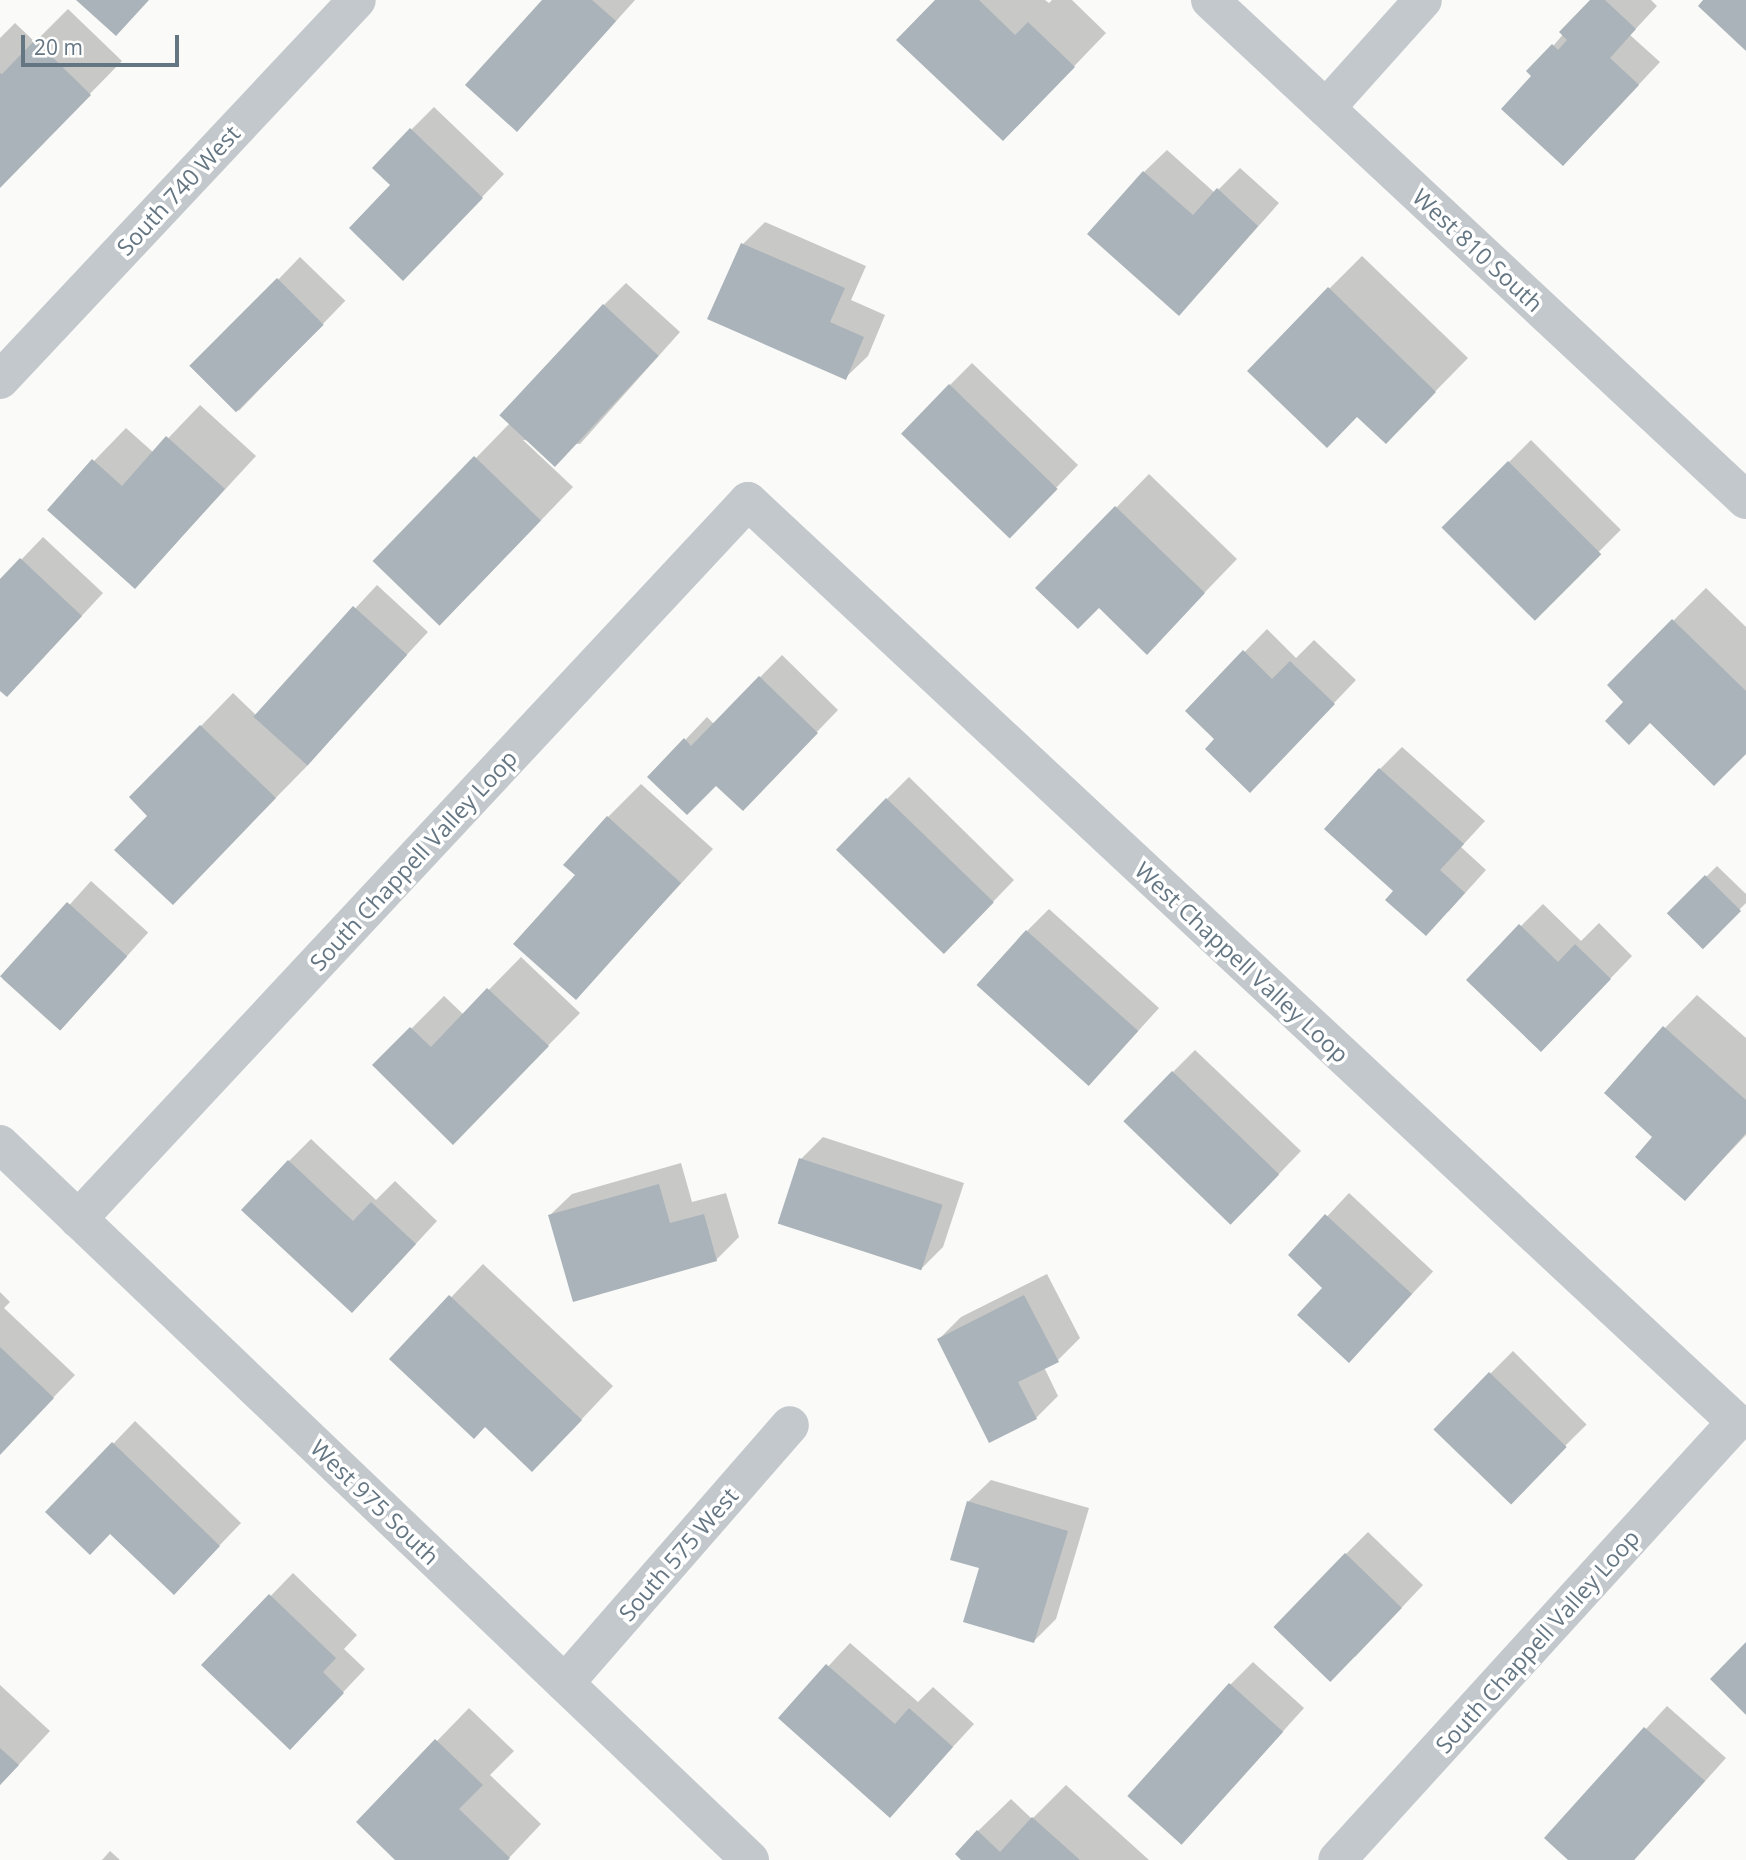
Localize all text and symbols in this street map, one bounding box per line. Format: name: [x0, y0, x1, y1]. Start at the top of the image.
scale bar: [24, 21, 182, 65]
text: 20 m: [34, 33, 83, 61]
street label: South 740 West: [111, 119, 245, 261]
street label: West 810 South: [1407, 183, 1549, 317]
street label: South Chappell Valley Loop: [304, 744, 522, 976]
street label: West Chappell Valley Loop: [1130, 856, 1354, 1068]
street label: West 975 South: [305, 1434, 445, 1570]
street label: South 575 West: [613, 1482, 743, 1626]
street label: South Chappell Valley Loop: [1429, 1524, 1645, 1758]

